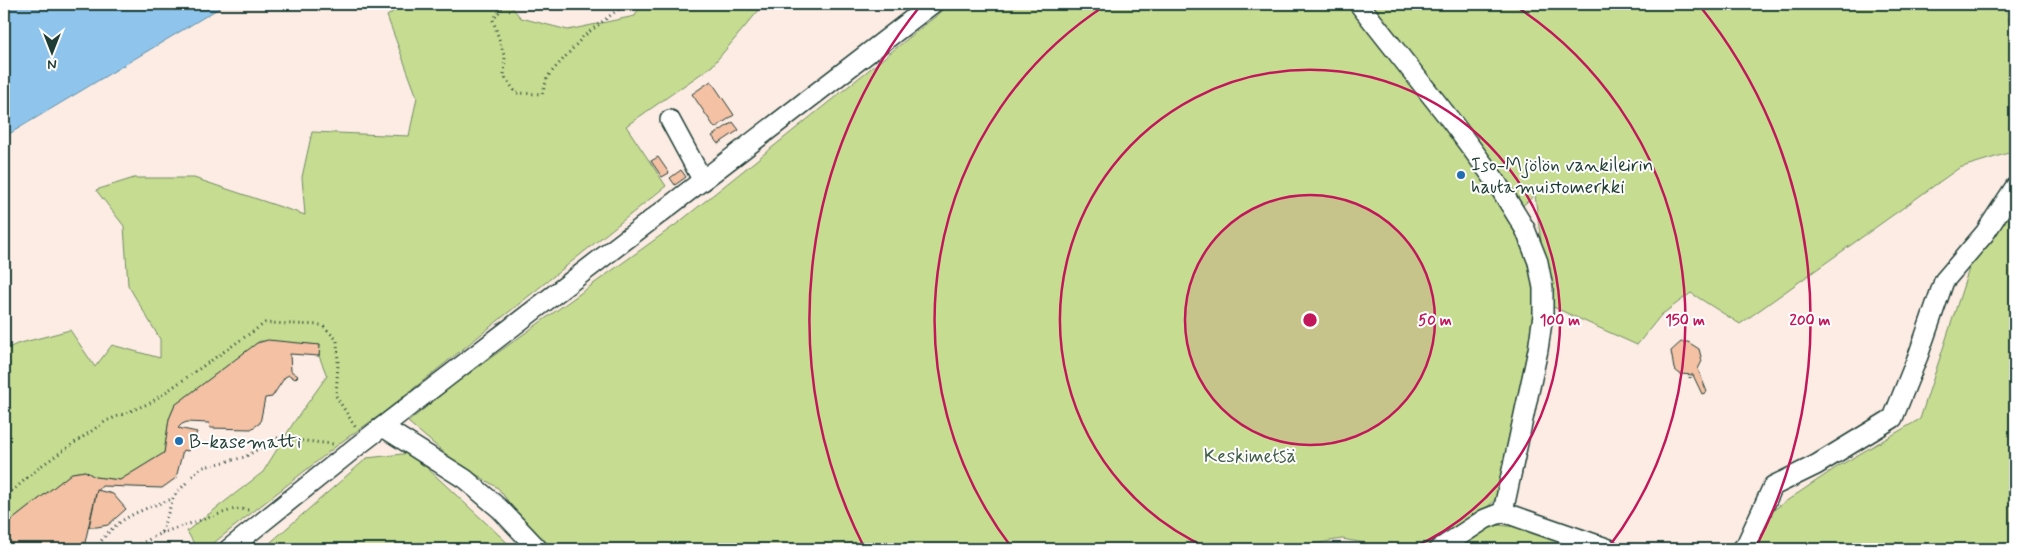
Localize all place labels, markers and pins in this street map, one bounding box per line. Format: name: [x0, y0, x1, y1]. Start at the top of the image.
place label: Iso-Mjölön vankileirin hautamuistomerkki: [1471, 153, 1653, 200]
marker: Iso-Mjölön vankileirin hautamuistomerkki: [1455, 169, 1467, 181]
centre of rings: [1301, 311, 1319, 329]
place label: B-kasematti: [189, 430, 301, 455]
marker: B-kasematti: [173, 435, 185, 447]

